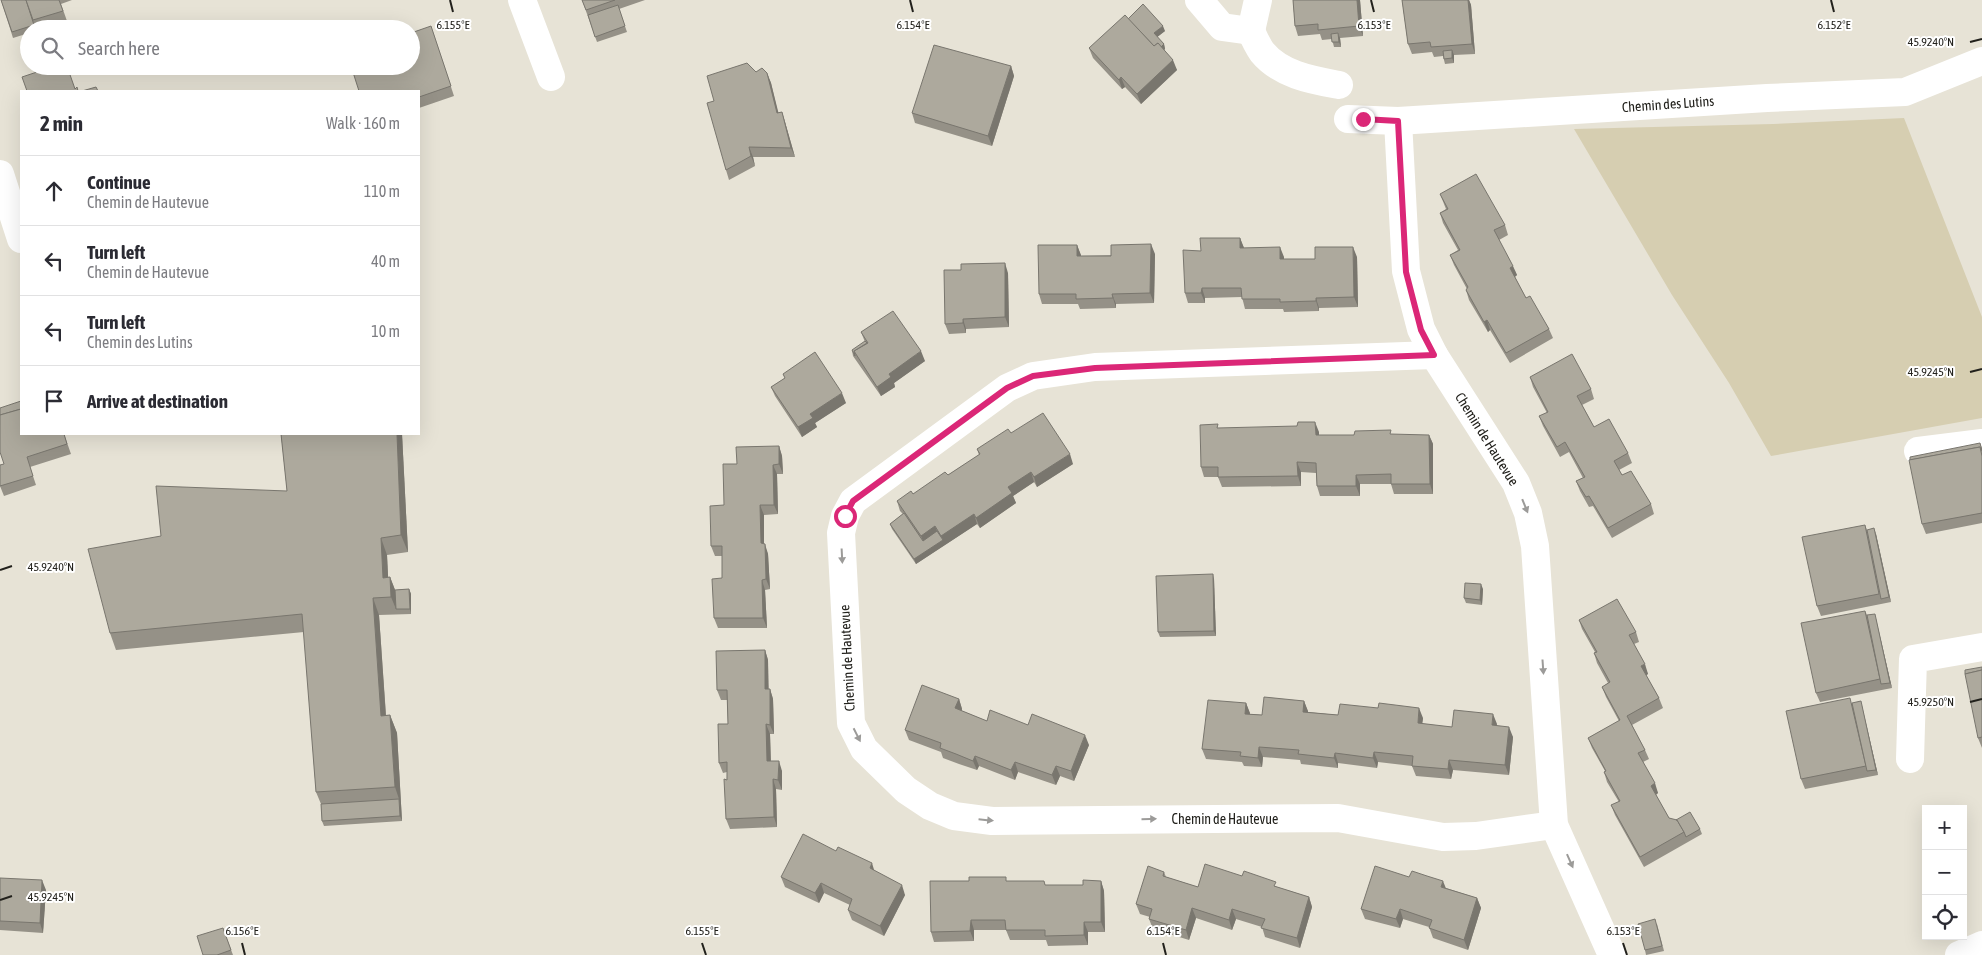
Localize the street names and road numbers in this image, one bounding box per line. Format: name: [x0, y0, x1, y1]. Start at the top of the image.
street label: Chemin des Lutins: [1621, 93, 1715, 115]
street label: Chemin de Hautevue: [1452, 389, 1522, 489]
street label: Chemin de Hautevue: [836, 604, 858, 712]
street label: Chemin de Hautevue: [1172, 811, 1278, 827]

